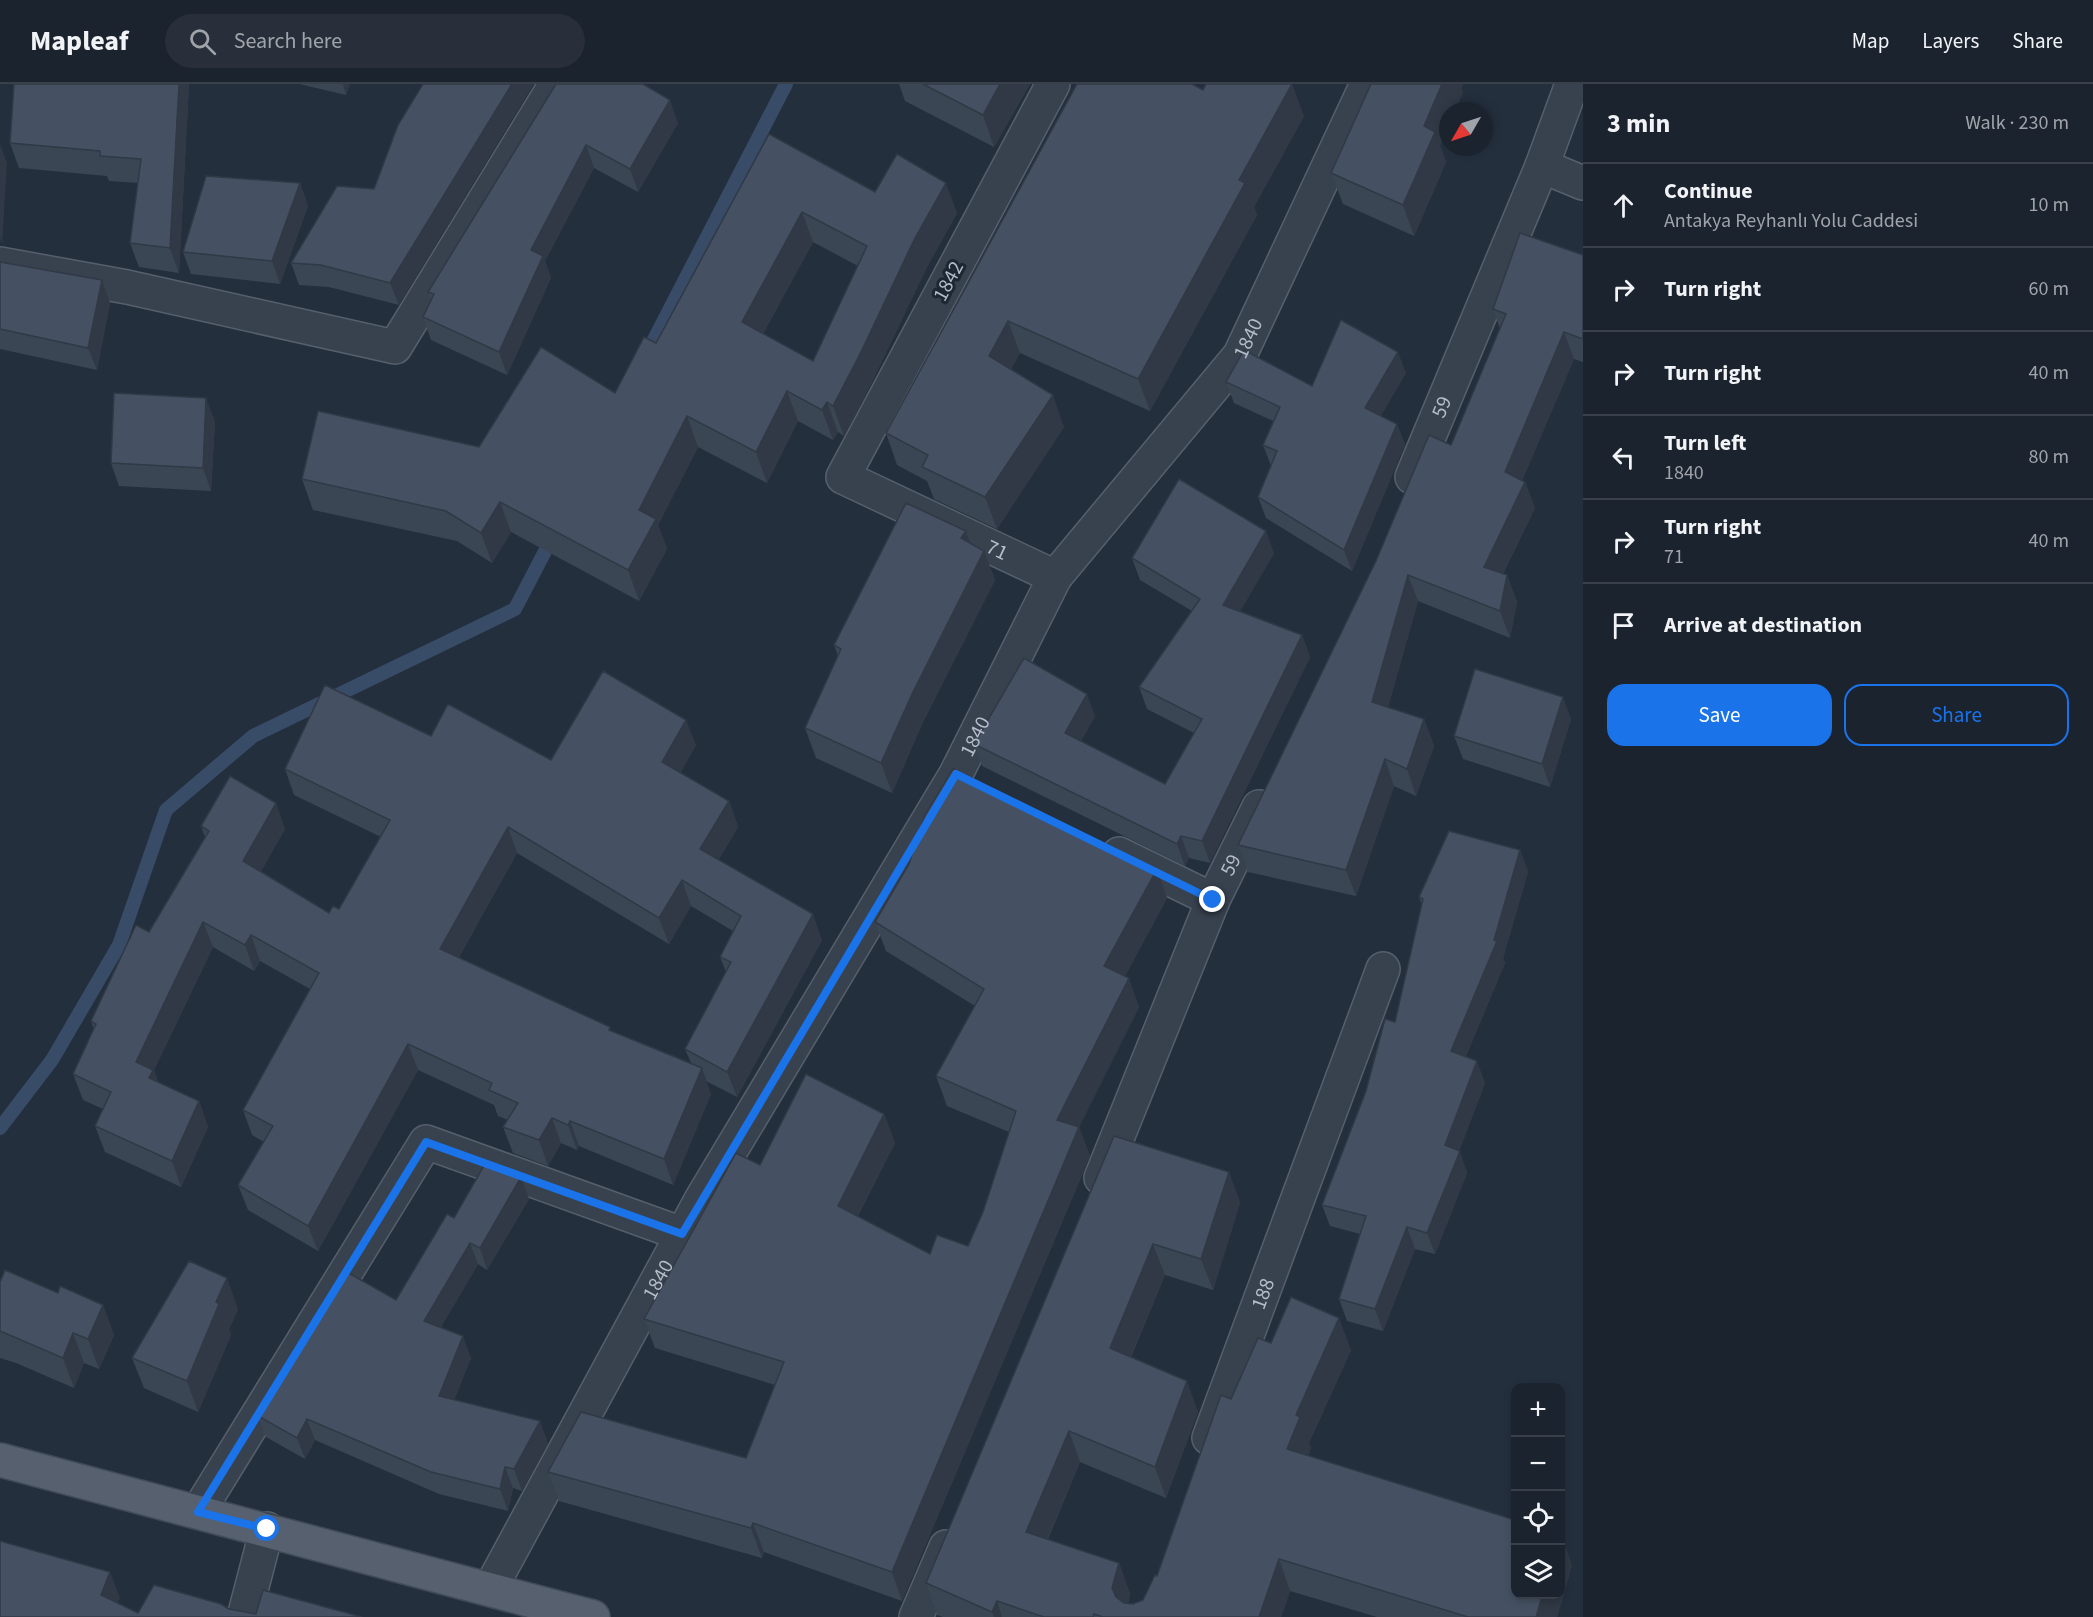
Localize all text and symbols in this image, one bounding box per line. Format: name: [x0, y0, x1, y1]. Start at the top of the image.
search box: [165, 14, 585, 68]
text: Mapleaf: [30, 21, 129, 61]
icon: search: [186, 25, 219, 58]
text: Search here: [234, 25, 342, 57]
text: Map: [1852, 26, 1889, 56]
text: Layers: [1922, 26, 1979, 56]
text: Share: [2012, 26, 2063, 56]
north arrow: [1439, 102, 1493, 156]
text: 3 min: [1607, 105, 1670, 142]
text: Walk · 230 m: [1965, 109, 2069, 137]
text: Continue: [1664, 175, 1753, 207]
icon: ahead: [1607, 189, 1640, 222]
text: 10 m: [2029, 191, 2069, 219]
text: Antakya Reyhanlı Yolu Caddesi: [1664, 207, 1918, 235]
street label: 1842: [925, 256, 971, 306]
icon: right: [1607, 273, 1640, 306]
text: Turn right: [1664, 273, 1761, 305]
text: 60 m: [2029, 275, 2069, 303]
street label: 1840: [1225, 313, 1270, 364]
icon: right: [1607, 357, 1640, 390]
text: Turn right: [1664, 357, 1761, 389]
text: 40 m: [2029, 359, 2069, 387]
street label: 59: [1423, 391, 1459, 422]
text: Turn left: [1664, 427, 1746, 459]
icon: left: [1607, 441, 1640, 474]
text: 80 m: [2029, 443, 2069, 471]
text: 1840: [1664, 459, 1704, 487]
text: Turn right: [1664, 511, 1761, 543]
icon: right: [1607, 525, 1640, 558]
text: 40 m: [2029, 527, 2069, 555]
street label: 71: [981, 532, 1013, 568]
text: 71: [1664, 543, 1684, 571]
icon: arrive: [1607, 609, 1640, 642]
text: Arrive at destination: [1664, 609, 1862, 641]
button: Save: [1607, 684, 1832, 746]
button: Share: [1844, 684, 2069, 746]
street label: 1840: [952, 711, 998, 762]
street label: 59: [1212, 849, 1248, 881]
route end: [1199, 886, 1225, 912]
street label: 1840: [635, 1254, 681, 1305]
street label: 188: [1243, 1274, 1282, 1314]
map controls: [1511, 1383, 1565, 1599]
button: +: [1511, 1383, 1565, 1437]
button: −: [1511, 1437, 1565, 1491]
button: locate: [1511, 1491, 1565, 1545]
route start: [253, 1515, 279, 1541]
button: layers: [1511, 1545, 1565, 1599]

